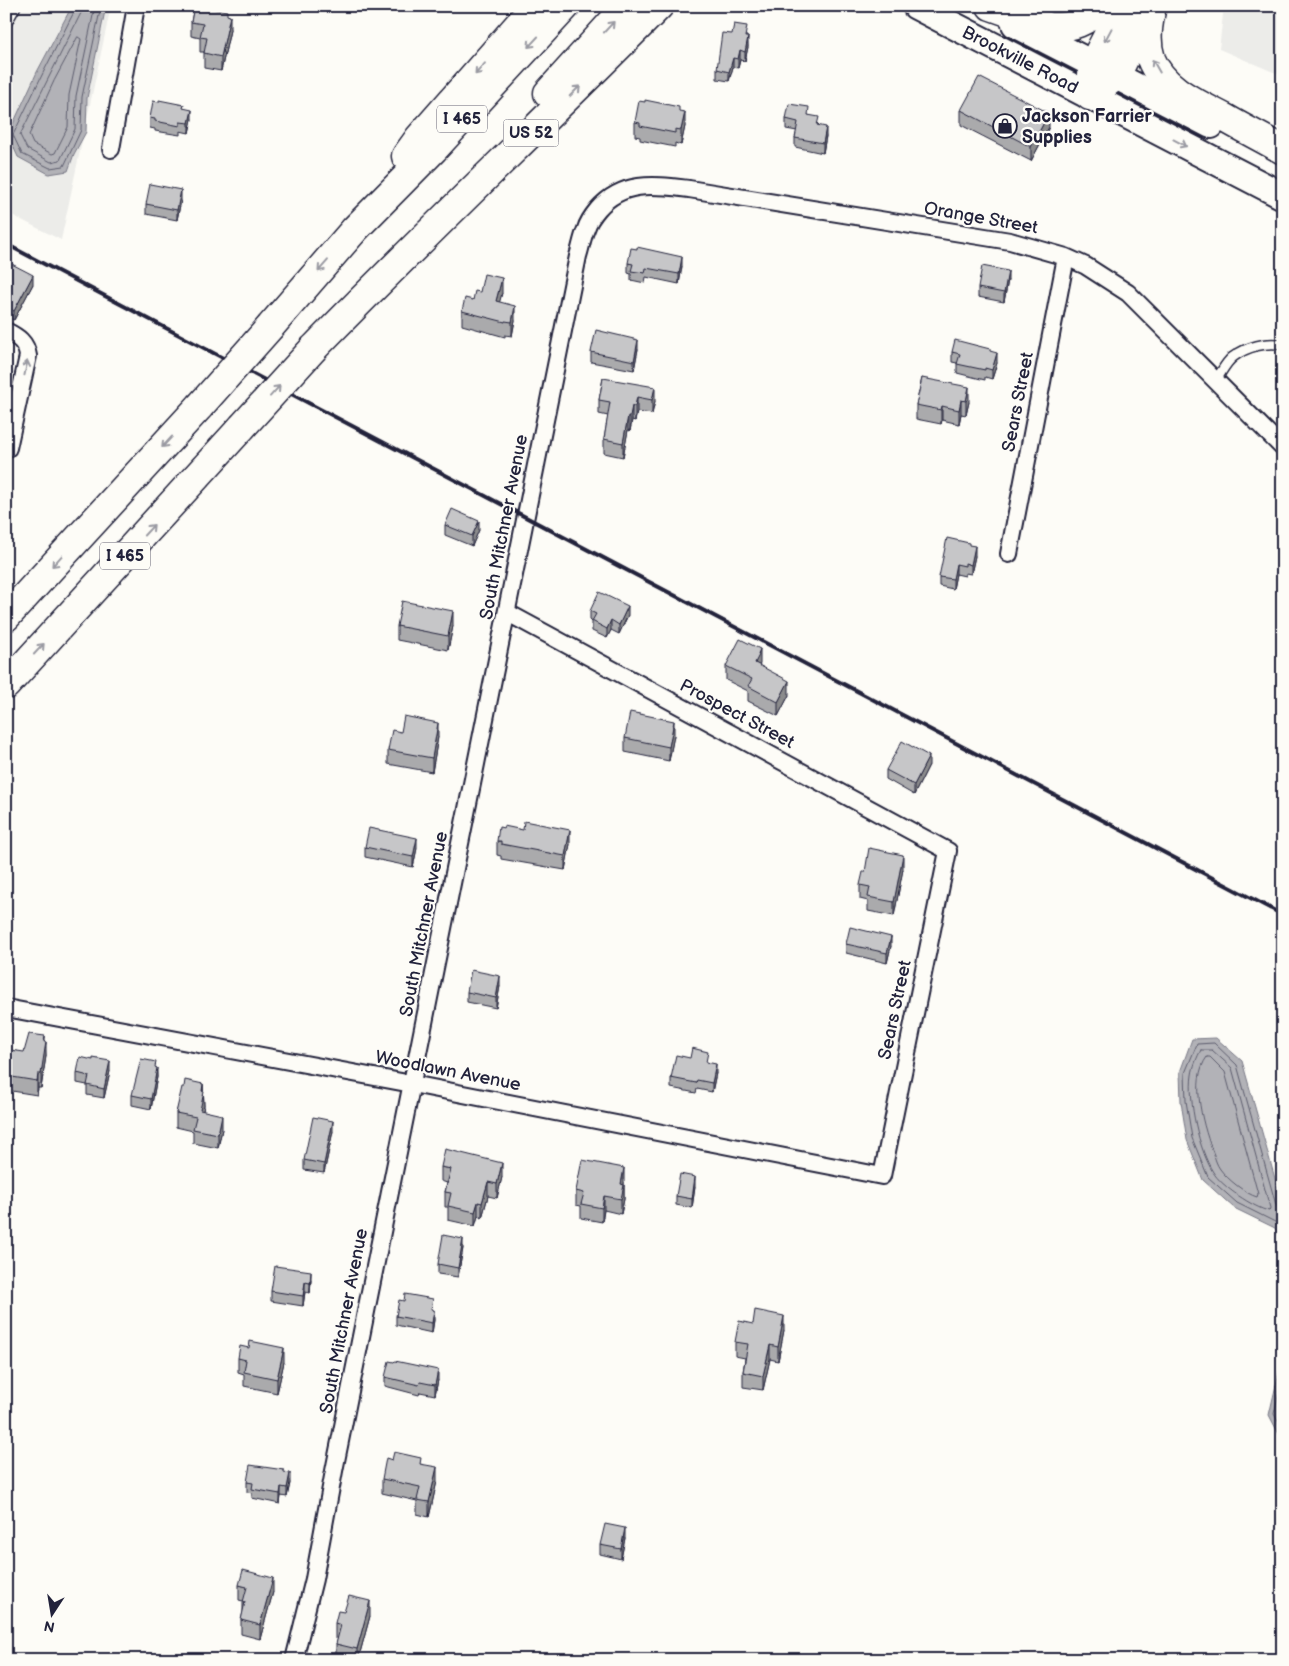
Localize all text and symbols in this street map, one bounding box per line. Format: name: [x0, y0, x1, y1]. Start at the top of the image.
one-way arrow: [603, 20, 614, 33]
street label: Brookville Road: [958, 22, 1082, 98]
one-way arrow: [1103, 27, 1112, 42]
one-way arrow: [527, 36, 539, 49]
one-way arrow: [1150, 60, 1160, 74]
one-way arrow: [475, 62, 486, 75]
one-way arrow: [568, 85, 581, 97]
road number: I 465: [437, 106, 487, 132]
place label: Jackson Farrier Supplies: [1022, 106, 1152, 148]
shop icon: Jackson Farrier Supplies: [992, 113, 1018, 139]
road number: US 52: [504, 120, 558, 146]
one-way arrow: [1172, 138, 1187, 148]
street label: Orange Street: [922, 198, 1040, 238]
one-way arrow: [317, 259, 329, 272]
street label: Sears Street: [998, 350, 1038, 454]
one-way arrow: [22, 360, 31, 376]
one-way arrow: [269, 385, 281, 397]
street label: South Mitchner Avenue: [476, 432, 532, 621]
one-way arrow: [161, 435, 173, 448]
one-way arrow: [143, 523, 155, 536]
road number: I 465: [100, 542, 150, 570]
one-way arrow: [51, 555, 63, 568]
one-way arrow: [33, 643, 45, 656]
street label: Prospect Street: [676, 675, 798, 753]
street label: South Mitchner Avenue: [396, 829, 452, 1018]
street label: Sears Street: [874, 958, 916, 1062]
street label: Woodlawn Avenue: [373, 1047, 523, 1095]
street label: South Mitchner Avenue: [316, 1226, 372, 1415]
north arrow: [28, 1588, 78, 1638]
text: N: [42, 1617, 56, 1636]

